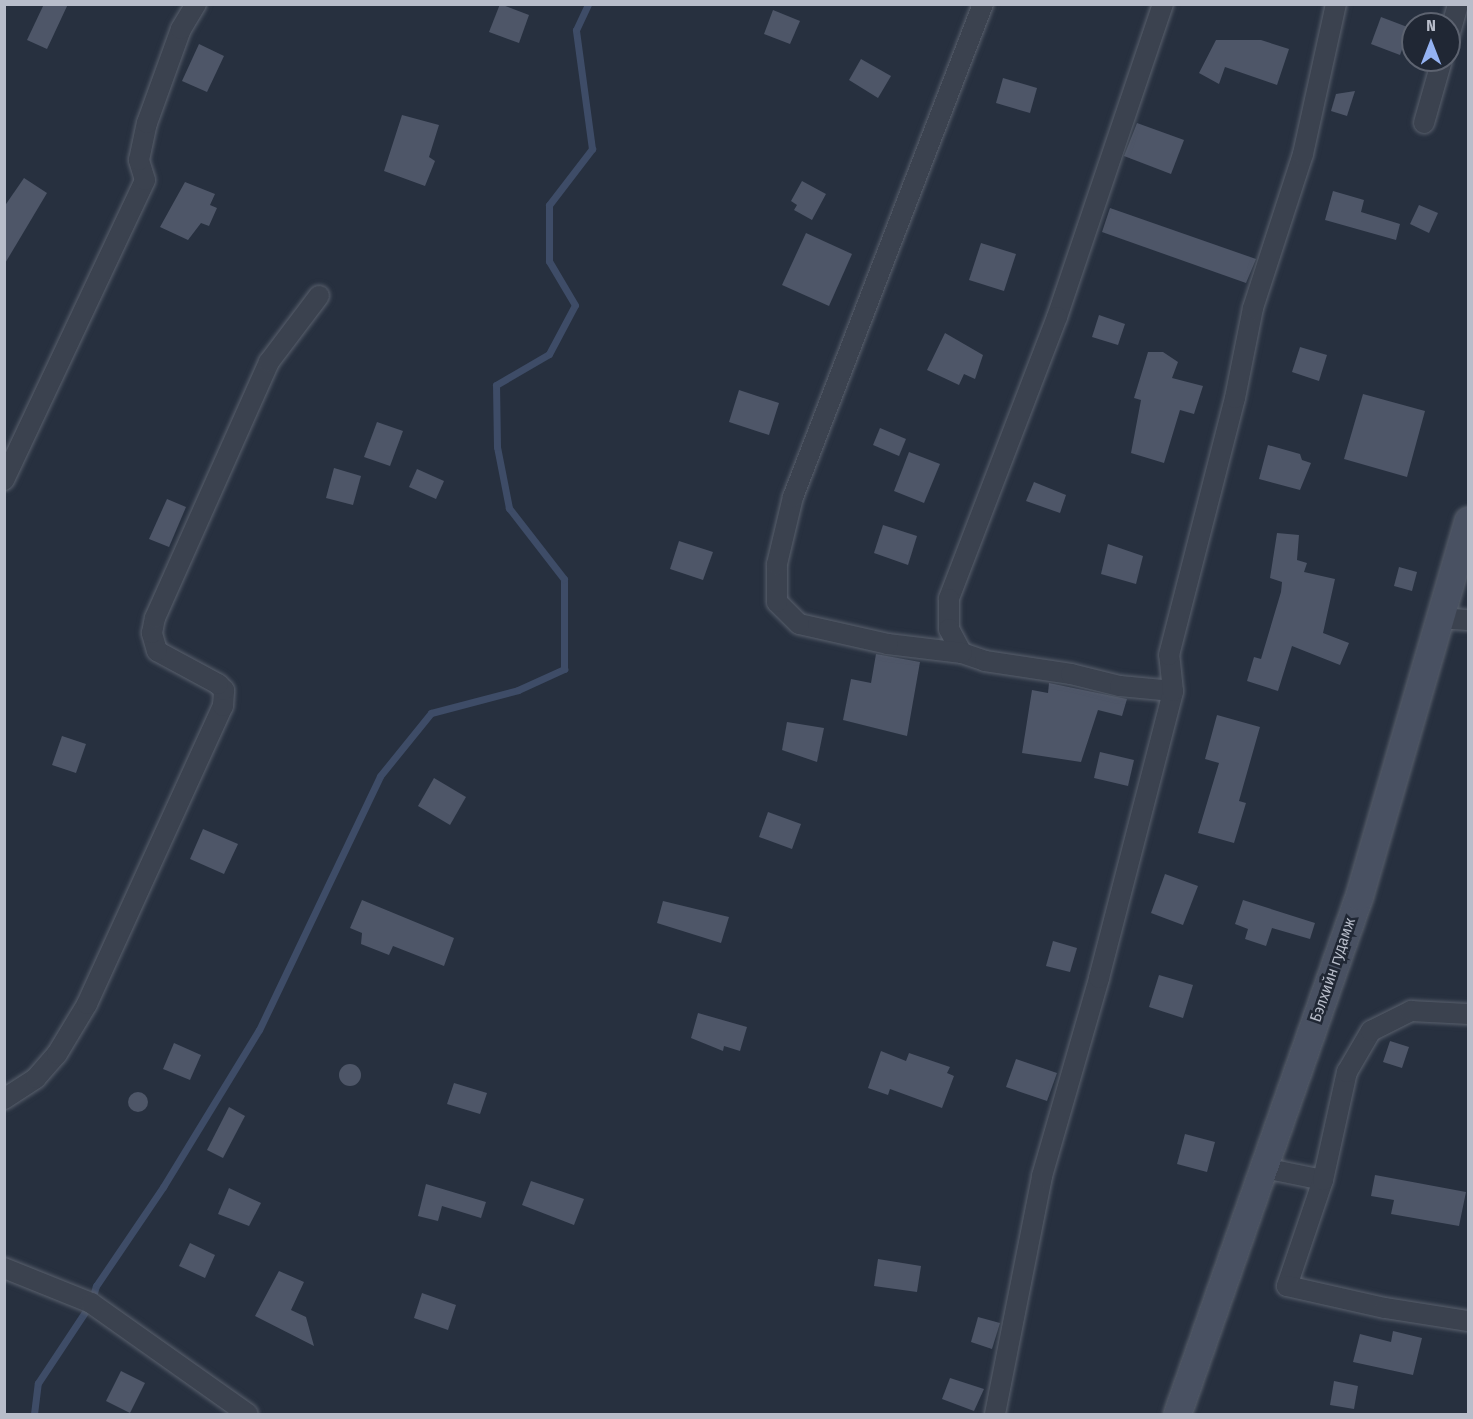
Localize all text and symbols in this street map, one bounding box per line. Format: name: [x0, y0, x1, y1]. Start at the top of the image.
north arrow: [1401, 12, 1461, 72]
text: N: [1426, 16, 1436, 35]
street label: Бэлхийн гудамж: [1306, 915, 1360, 1025]

